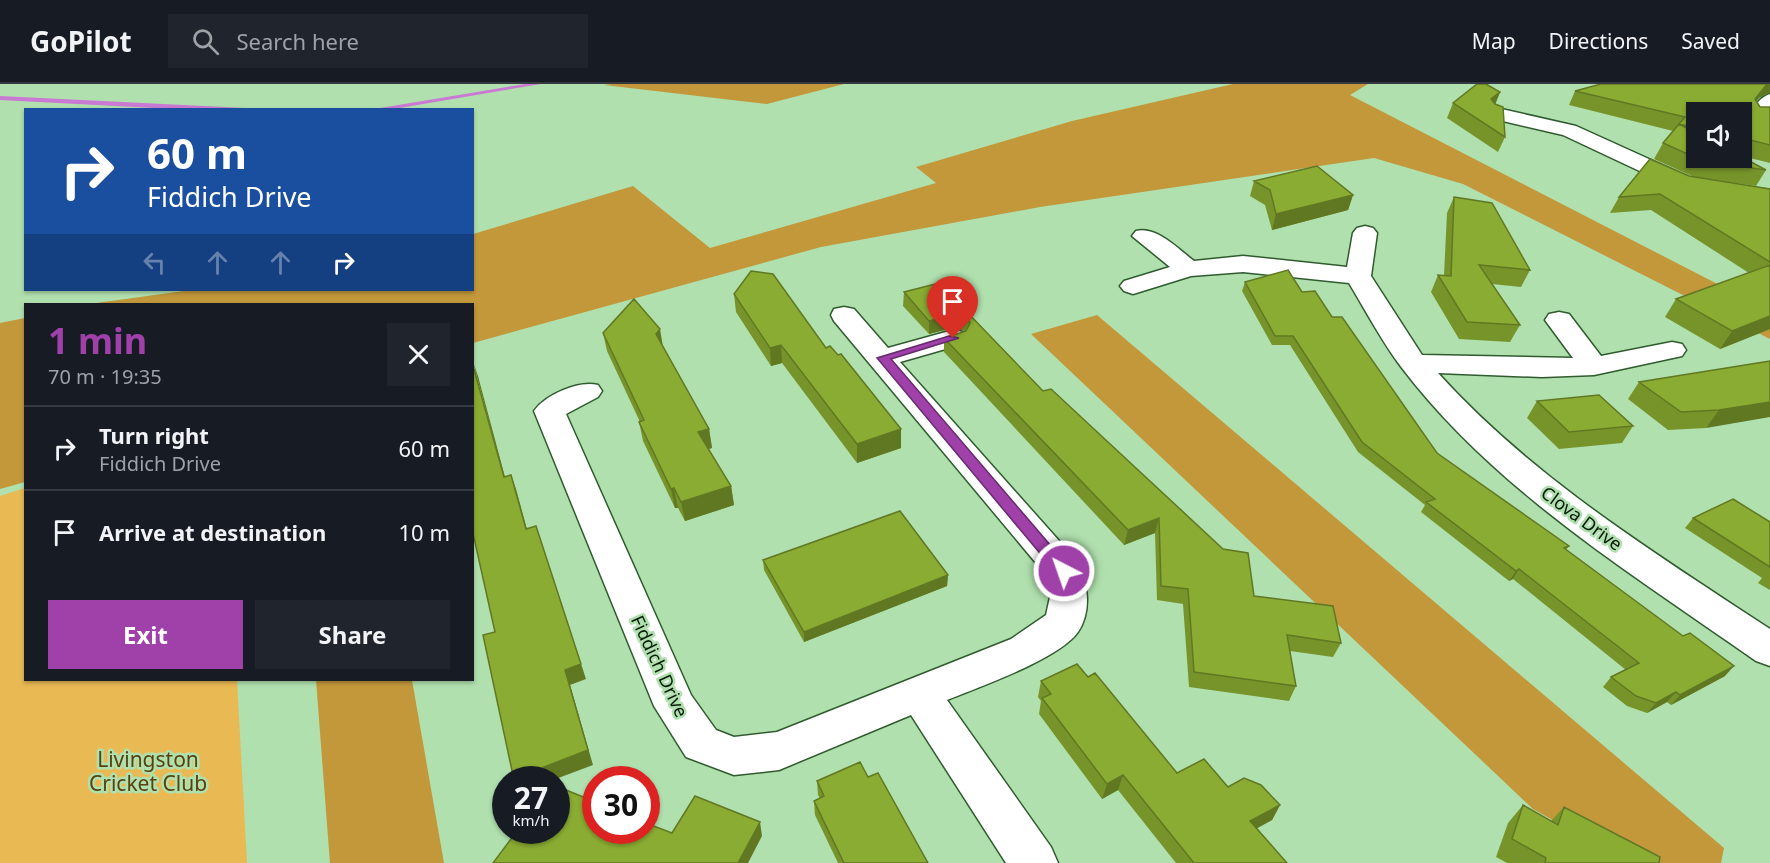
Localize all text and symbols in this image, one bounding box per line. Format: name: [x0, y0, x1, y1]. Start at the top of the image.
search box: [168, 14, 588, 68]
text: GoPilot: [30, 22, 132, 60]
icon: search: [189, 25, 222, 58]
text: Search here: [237, 26, 359, 56]
text: Map: [1472, 27, 1516, 55]
text: Directions: [1549, 27, 1648, 55]
text: Saved: [1681, 27, 1740, 55]
map controls: [1686, 102, 1752, 168]
button: sound: [1686, 102, 1752, 168]
text: 60 m: [147, 124, 247, 181]
icon: right: [48, 132, 126, 210]
text: Fiddich Drive: [147, 178, 312, 215]
icon: left: [138, 246, 171, 279]
icon: ahead: [201, 246, 234, 279]
icon: ahead: [264, 246, 297, 279]
icon: right: [327, 246, 360, 279]
pin: [927, 276, 978, 338]
icon: arrive: [936, 285, 969, 318]
text: 1 min: [48, 316, 147, 365]
button: close: [387, 323, 450, 386]
text: 70 m · 19:35: [48, 363, 162, 390]
text: Turn right: [99, 420, 209, 450]
icon: right: [48, 432, 81, 465]
text: 60 m: [399, 433, 450, 463]
text: Fiddich Drive: [99, 450, 221, 477]
street label: Clova Drive: [1537, 480, 1627, 556]
icon: arrive: [48, 516, 81, 549]
text: Arrive at destination: [99, 517, 326, 547]
text: 10 m: [399, 517, 450, 547]
position arrow: [1032, 539, 1096, 603]
button: Exit: [48, 600, 243, 669]
button: Share: [255, 600, 450, 669]
street label: Fiddich Drive: [626, 611, 694, 721]
park label: Livingston Cricket Club: [89, 745, 207, 797]
speed limit sign: 30: [582, 766, 660, 844]
text: 27: [514, 777, 548, 818]
text: km/h: [513, 810, 549, 830]

